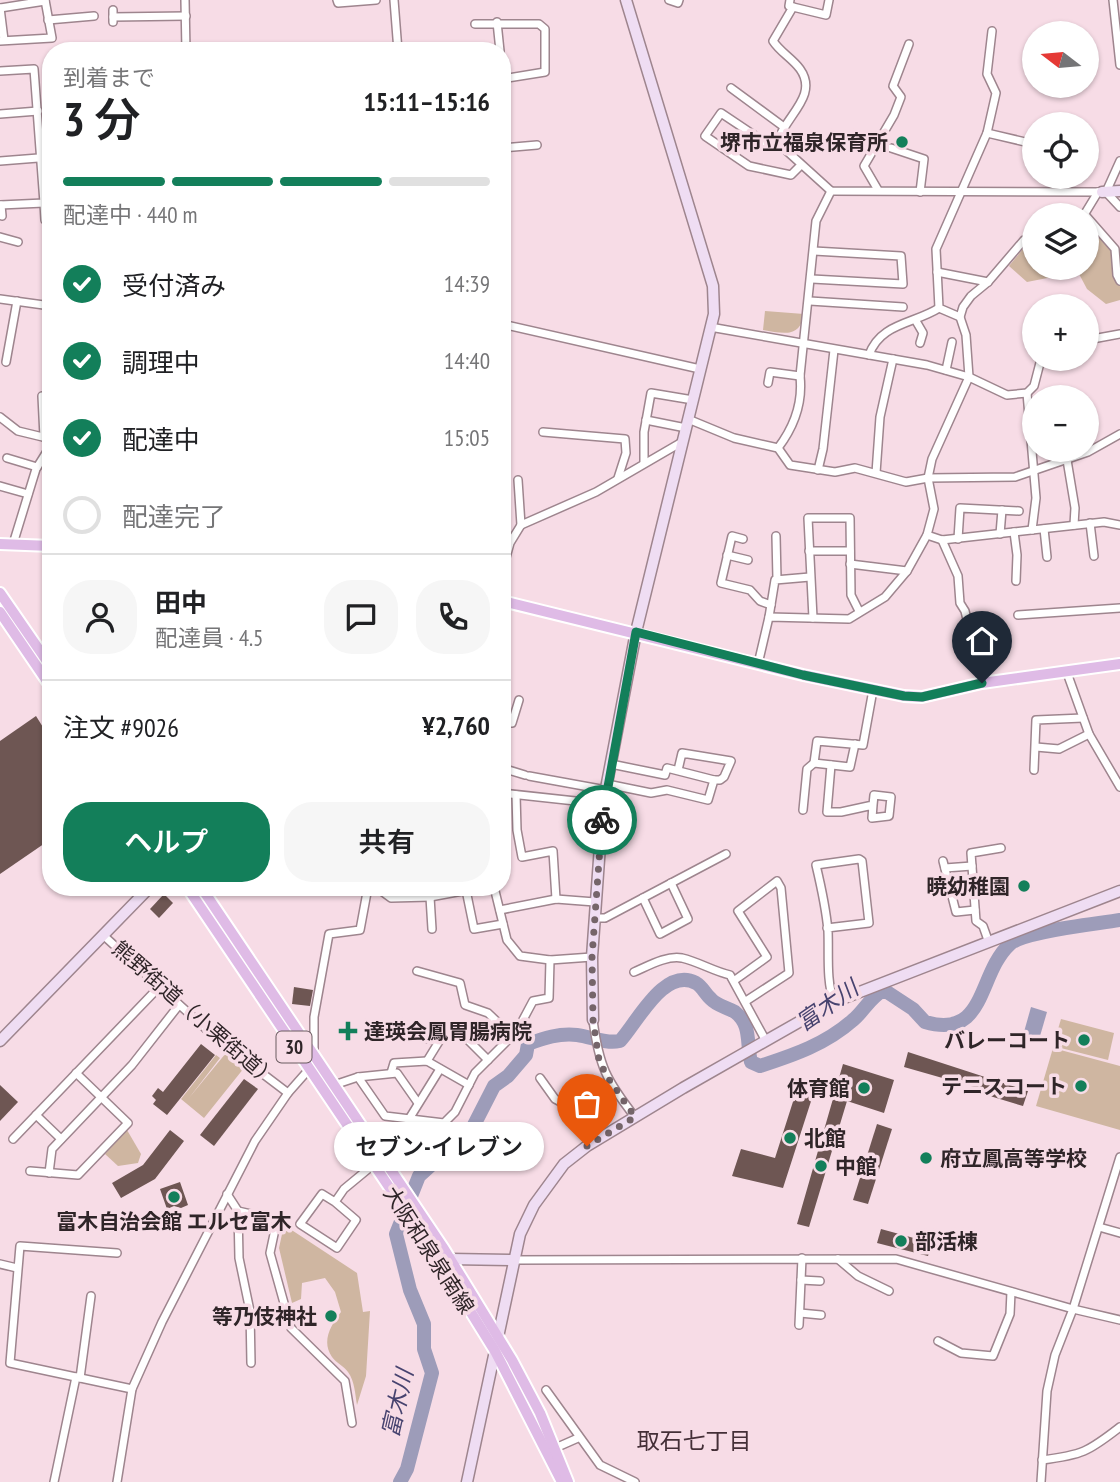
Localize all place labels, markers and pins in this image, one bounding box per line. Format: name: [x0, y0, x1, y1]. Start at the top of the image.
place label: 堺市立福泉保育所: [720, 129, 888, 156]
marker: 堺市立福泉保育所: [894, 134, 910, 150]
pin: [952, 611, 1012, 683]
place label: 暁幼稚園: [926, 873, 1010, 900]
marker: 暁幼稚園: [1016, 878, 1032, 894]
place label: 達瑛会鳳胃腸病院: [364, 1018, 532, 1045]
marker: 達瑛会鳳胃腸病院: [338, 1021, 358, 1041]
place label: バレーコート: [944, 1027, 1070, 1054]
marker: バレーコート: [1076, 1032, 1092, 1048]
place label: テニスコート: [941, 1073, 1067, 1100]
pin: [557, 1074, 617, 1146]
place label: 体育館: [787, 1075, 850, 1102]
marker: テニスコート: [1073, 1078, 1089, 1094]
marker: 体育館: [856, 1080, 872, 1096]
callout: セブン-イレブン: [335, 1122, 545, 1170]
place label: 北館: [804, 1125, 846, 1152]
marker: 北館: [782, 1130, 798, 1146]
place label: 府立鳳高等学校: [940, 1145, 1087, 1172]
marker: 府立鳳高等学校: [918, 1150, 934, 1166]
place label: 中館: [835, 1153, 877, 1180]
marker: 中館: [813, 1158, 829, 1174]
marker: 富木自治会館 エルセ富木: [166, 1189, 182, 1205]
place label: 富木自治会館 エルセ富木: [56, 1208, 292, 1235]
place label: 部活棟: [915, 1228, 978, 1255]
marker: 部活棟: [893, 1233, 909, 1249]
place label: 等乃伎神社: [212, 1303, 317, 1330]
marker: 等乃伎神社: [323, 1308, 339, 1324]

